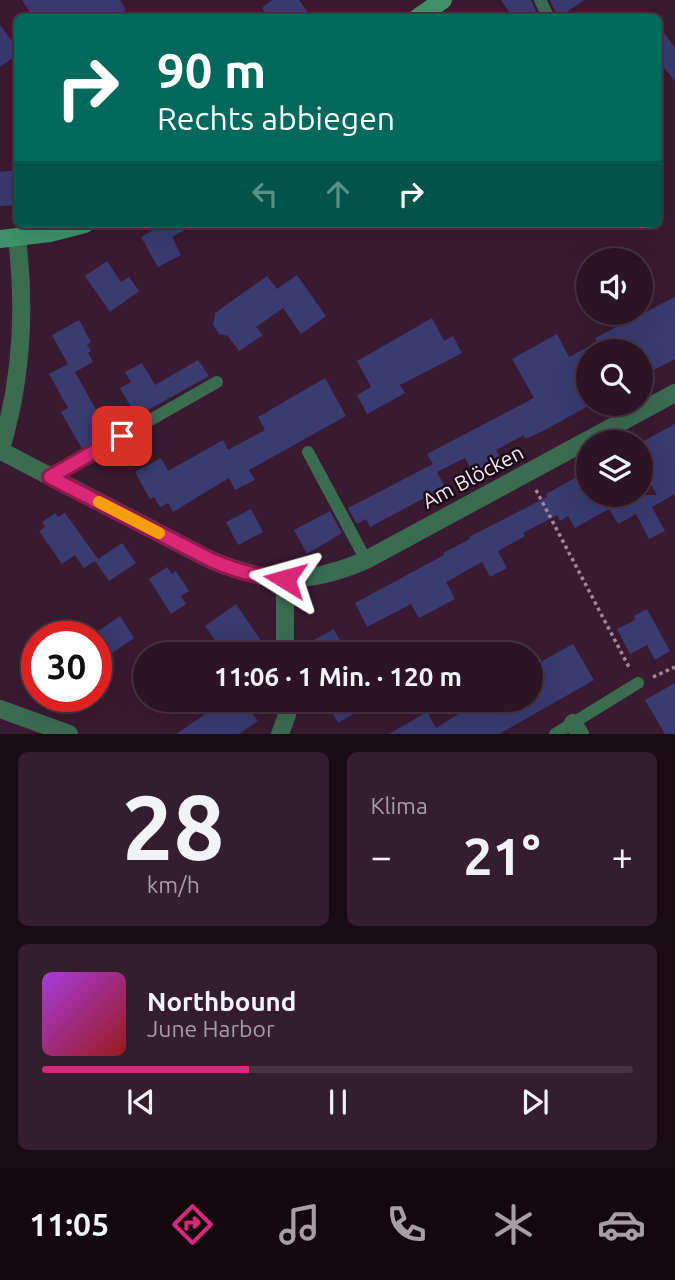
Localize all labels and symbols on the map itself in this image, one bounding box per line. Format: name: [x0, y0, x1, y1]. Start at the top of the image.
pin: [92, 406, 152, 466]
street label: Am Blöcken: [418, 439, 527, 513]
position arrow: [248, 542, 322, 616]
speed limit sign: 30: [21, 621, 112, 712]

